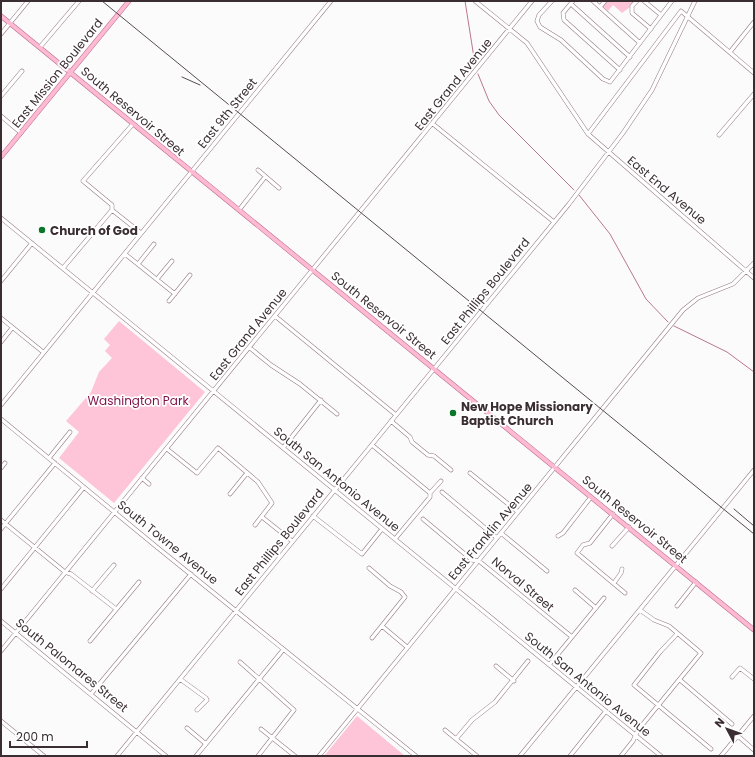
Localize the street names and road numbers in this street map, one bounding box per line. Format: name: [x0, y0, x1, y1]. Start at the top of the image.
street label: East Mission Boulevard: [8, 15, 106, 131]
street label: East Grand Avenue: [410, 34, 496, 134]
street label: South Reservoir Street: [77, 62, 189, 160]
street label: East 9th Street: [193, 74, 261, 152]
street label: East End Avenue: [624, 152, 710, 228]
street label: East Phillips Boulevard: [437, 234, 533, 348]
street label: South Reservoir Street: [328, 267, 440, 363]
street label: East Grand Avenue: [205, 284, 291, 384]
street label: South San Antonio Avenue: [270, 423, 404, 535]
street label: South Reservoir Street: [579, 471, 691, 567]
street label: East Franklin Avenue: [444, 479, 536, 583]
street label: East Phillips Boulevard: [231, 485, 327, 599]
street label: South Towne Avenue: [114, 496, 222, 588]
street label: Norval Street: [488, 553, 558, 615]
street label: South Palomares Street: [12, 614, 132, 716]
street label: South San Antonio Avenue: [521, 628, 655, 740]

